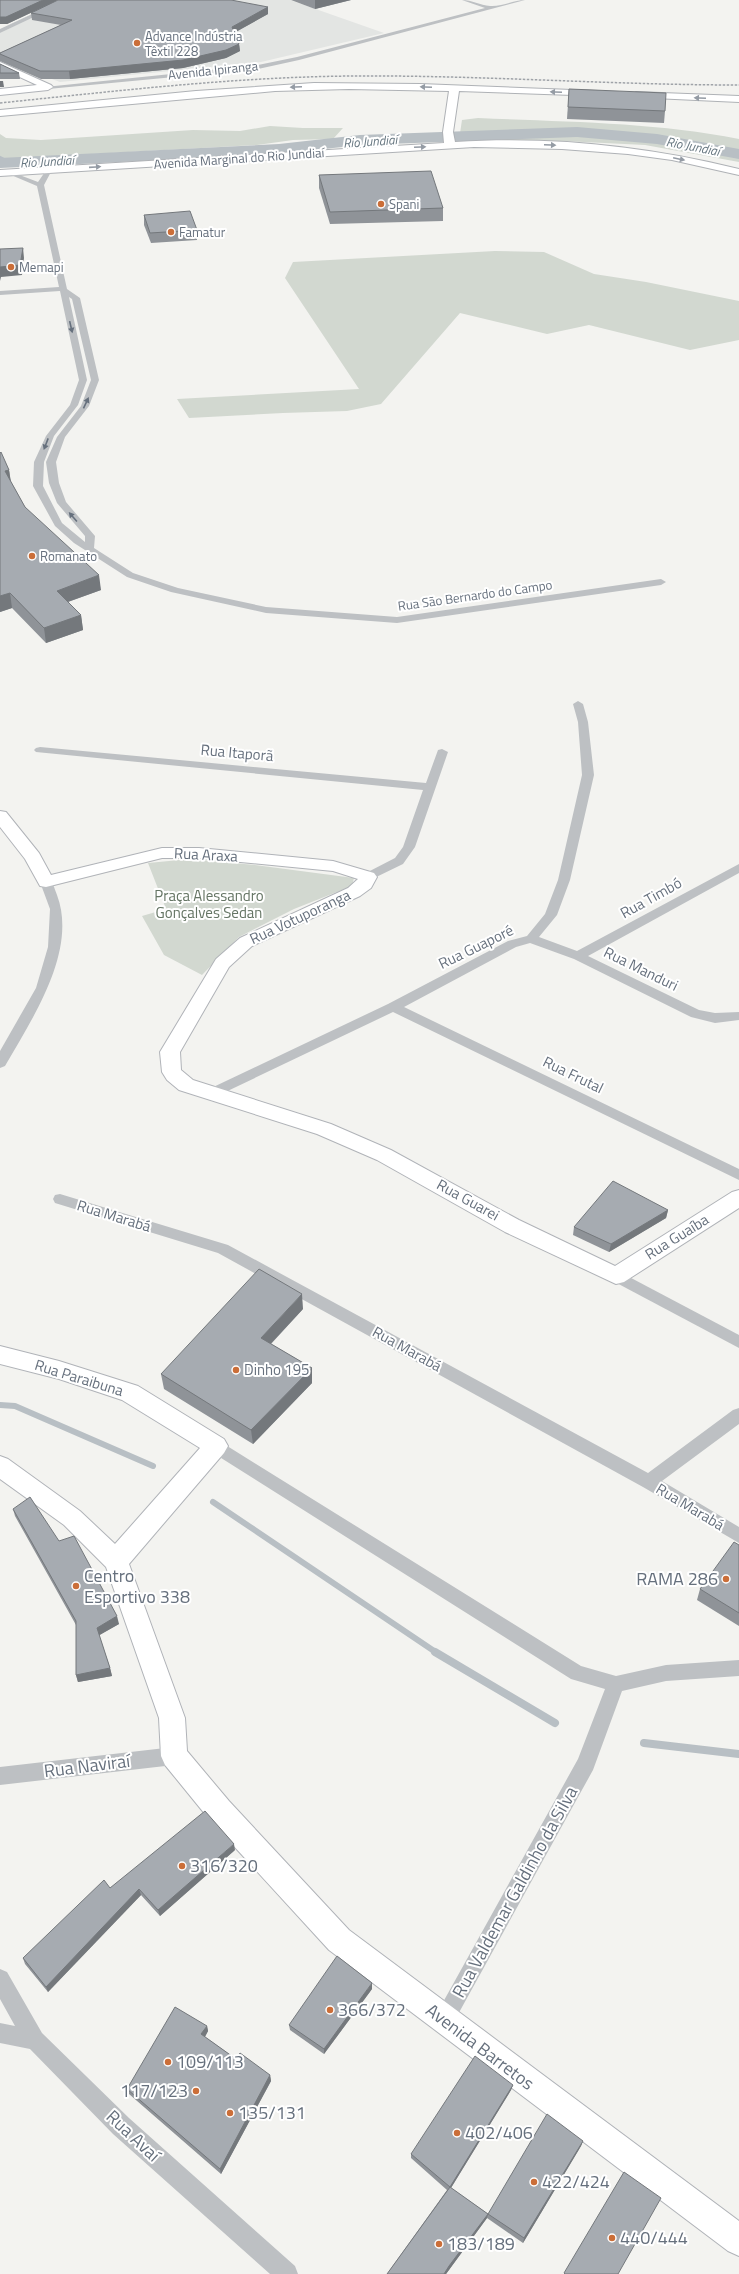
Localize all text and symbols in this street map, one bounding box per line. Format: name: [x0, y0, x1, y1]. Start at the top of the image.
place label: Advance Indústria Têxtil 228: [145, 26, 243, 61]
marker: Advance Indústria Têxtil 228: [132, 38, 142, 48]
street label: Avenida Ipiranga: [167, 55, 259, 85]
one-way arrow: [420, 83, 432, 90]
one-way arrow: [290, 84, 302, 91]
one-way arrow: [549, 89, 562, 95]
one-way arrow: [693, 95, 706, 101]
water label: Rio Jundiaí: [342, 129, 401, 153]
water label: Rio Jundiaí: [665, 131, 725, 162]
street label: Avenida Marginal do Rio Jundiaí: [153, 142, 326, 174]
one-way arrow: [544, 142, 557, 148]
one-way arrow: [414, 143, 426, 150]
water label: Rio Jundiaí: [19, 149, 78, 172]
one-way arrow: [673, 156, 685, 162]
one-way arrow: [89, 164, 102, 170]
place label: Spani: [389, 194, 419, 214]
marker: Spani: [376, 199, 386, 209]
place label: Famatur: [179, 222, 226, 242]
marker: Famatur: [166, 227, 176, 237]
place label: Memapi: [19, 257, 64, 277]
marker: Memapi: [6, 262, 16, 272]
one-way arrow: [68, 321, 74, 333]
one-way arrow: [83, 396, 89, 408]
one-way arrow: [43, 439, 49, 451]
one-way arrow: [69, 511, 78, 522]
place label: Romanato: [40, 546, 97, 566]
marker: Romanato: [27, 551, 37, 561]
street label: Rua São Bernardo do Campo: [396, 574, 554, 616]
street label: Rua Itaporã: [200, 738, 275, 767]
street label: Rua Araxa: [174, 841, 239, 868]
street label: Rua Timbó: [616, 871, 686, 924]
street label: Rua Votuporanga: [245, 883, 355, 950]
park label: Praça Alessandro Gonçalves Sedan: [154, 884, 264, 924]
street label: Rua Guaporé: [434, 918, 517, 975]
street label: Rua Manduri: [600, 941, 682, 997]
street label: Rua Frutal: [539, 1050, 607, 1099]
street label: Rua Guarei: [433, 1173, 504, 1226]
street label: Rua Marabá: [74, 1193, 154, 1238]
street label: Rua Guaíba: [640, 1208, 714, 1265]
street label: Rua Marabá: [368, 1320, 447, 1377]
street label: Rua Paraibuna: [32, 1353, 127, 1402]
place label: Dinho 195: [244, 1358, 310, 1381]
marker: Dinho 195: [231, 1365, 241, 1375]
street label: Rua Marabá: [652, 1477, 729, 1536]
place label: Centro Esportivo 338: [84, 1562, 190, 1610]
place label: RAMA 286: [636, 1565, 718, 1592]
marker: RAMA 286: [721, 1574, 731, 1584]
marker: Centro Esportivo 338: [71, 1581, 81, 1591]
street label: Rua Naviraí: [42, 1747, 134, 1784]
street label: Rua Valdemar Galdinho da Silva: [445, 1781, 584, 2002]
place label: 316/320: [190, 1852, 258, 1879]
marker: 316/320: [177, 1861, 187, 1871]
place label: 366/372: [338, 1996, 406, 2023]
street label: Avenida Barretos: [420, 1997, 540, 2096]
marker: 366/372: [325, 2005, 335, 2015]
place label: 109/113: [176, 2048, 244, 2075]
marker: 109/113: [163, 2057, 173, 2067]
place label: 117/123: [120, 2077, 188, 2104]
marker: 117/123: [191, 2086, 201, 2096]
place label: 135/131: [238, 2099, 306, 2126]
street label: Rua Avaí: [100, 2103, 168, 2169]
marker: 135/131: [225, 2108, 235, 2118]
place label: 402/406: [465, 2119, 533, 2146]
marker: 402/406: [452, 2128, 462, 2138]
place label: 422/424: [542, 2168, 610, 2195]
marker: 422/424: [529, 2177, 539, 2187]
place label: 440/444: [620, 2224, 688, 2251]
place label: 183/189: [447, 2230, 515, 2257]
marker: 440/444: [607, 2233, 617, 2243]
marker: 183/189: [434, 2239, 444, 2249]

